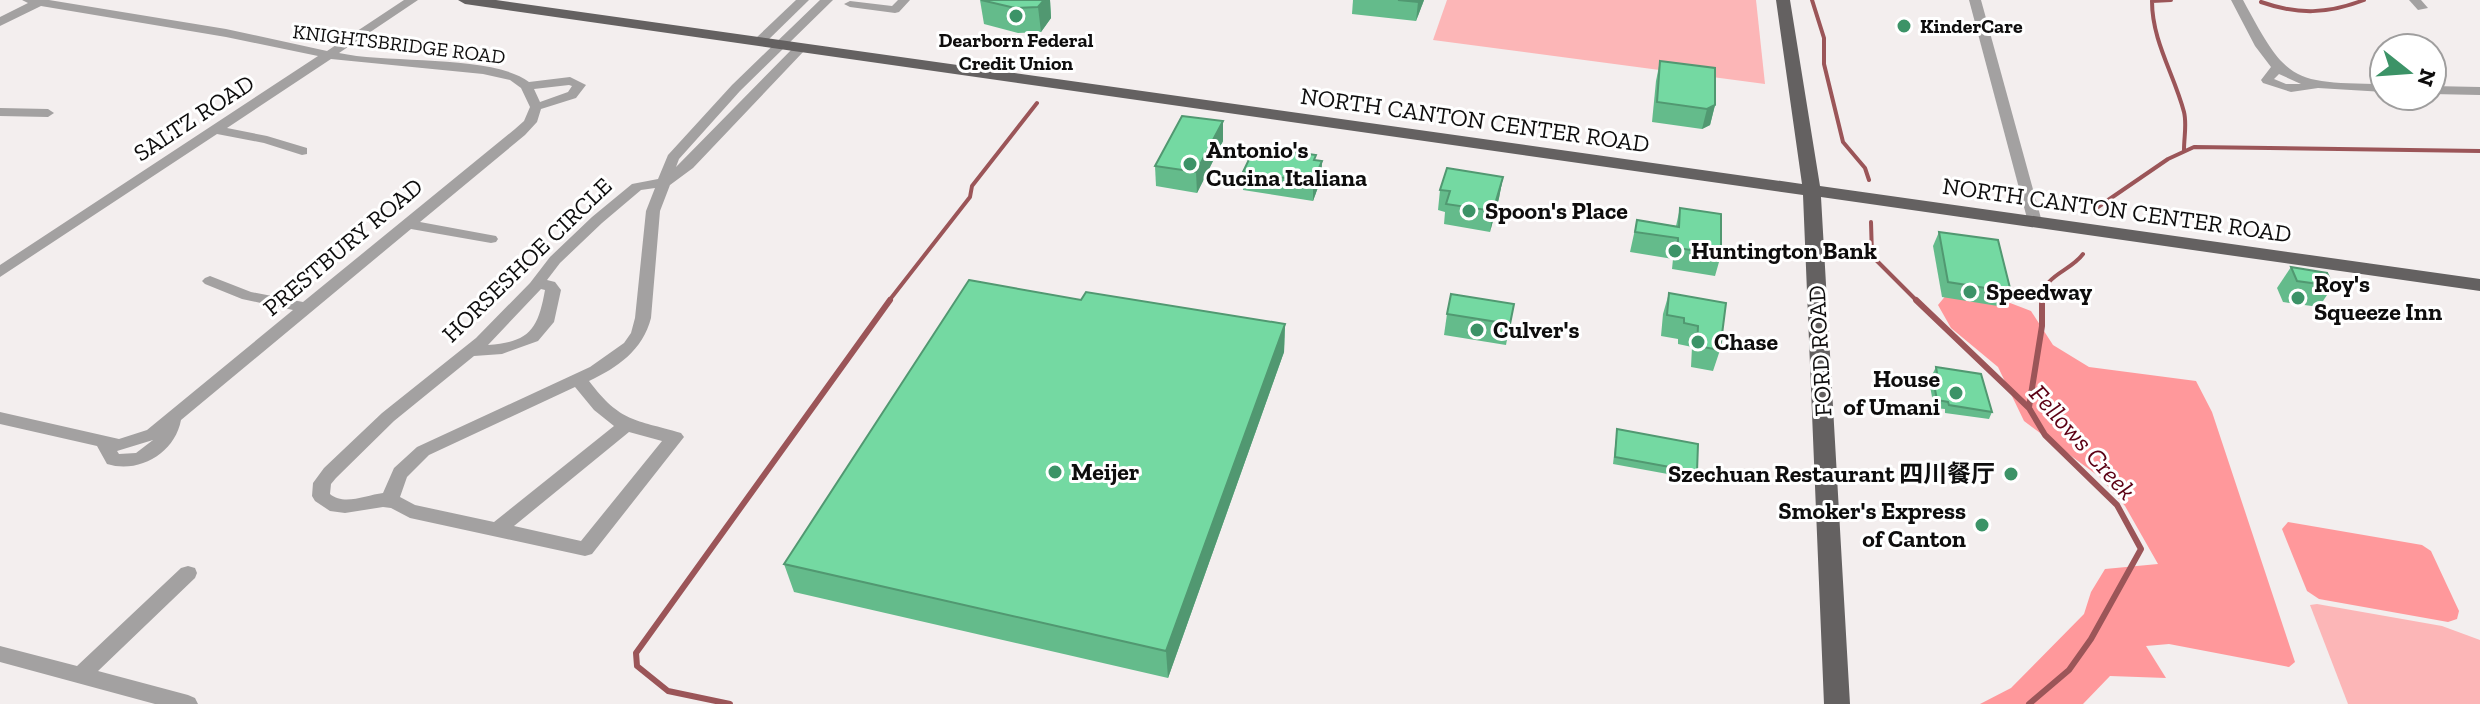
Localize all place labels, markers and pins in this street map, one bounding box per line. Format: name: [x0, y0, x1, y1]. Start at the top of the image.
marker: Dearborn Federal Credit Union: [1007, 7, 1025, 25]
place label: KinderCare: [1920, 14, 2023, 38]
marker: KinderCare: [1895, 17, 1913, 35]
place label: Dearborn Federal Credit Union: [939, 28, 1094, 75]
place label: Antonio's Cucina Italiana: [1206, 135, 1367, 192]
marker: Antonio's Cucina Italiana: [1181, 155, 1199, 173]
place label: Spoon's Place: [1485, 196, 1628, 225]
marker: Spoon's Place: [1460, 202, 1478, 220]
place label: Huntington Bank: [1691, 236, 1877, 265]
marker: Huntington Bank: [1666, 242, 1684, 260]
place label: Roy's Squeeze Inn: [2314, 269, 2442, 326]
place label: Speedway: [1986, 277, 2093, 306]
marker: Speedway: [1961, 283, 1979, 301]
marker: Roy's Squeeze Inn: [2289, 289, 2307, 307]
place label: Culver's: [1493, 315, 1579, 344]
marker: Culver's: [1468, 321, 1486, 339]
place label: Chase: [1714, 327, 1779, 356]
marker: Chase: [1689, 333, 1707, 351]
place label: House of Umani: [1843, 364, 1940, 421]
marker: House of Umani: [1947, 384, 1965, 402]
place label: Meijer: [1071, 457, 1140, 486]
place label: Szechuan Restaurant 四川餐厅: [1668, 459, 1995, 488]
marker: Meijer: [1046, 463, 1064, 481]
marker: Szechuan Restaurant 四川餐厅: [2002, 465, 2020, 483]
place label: Smoker's Express of Canton: [1778, 496, 1966, 553]
marker: Smoker's Express of Canton: [1973, 516, 1991, 534]

